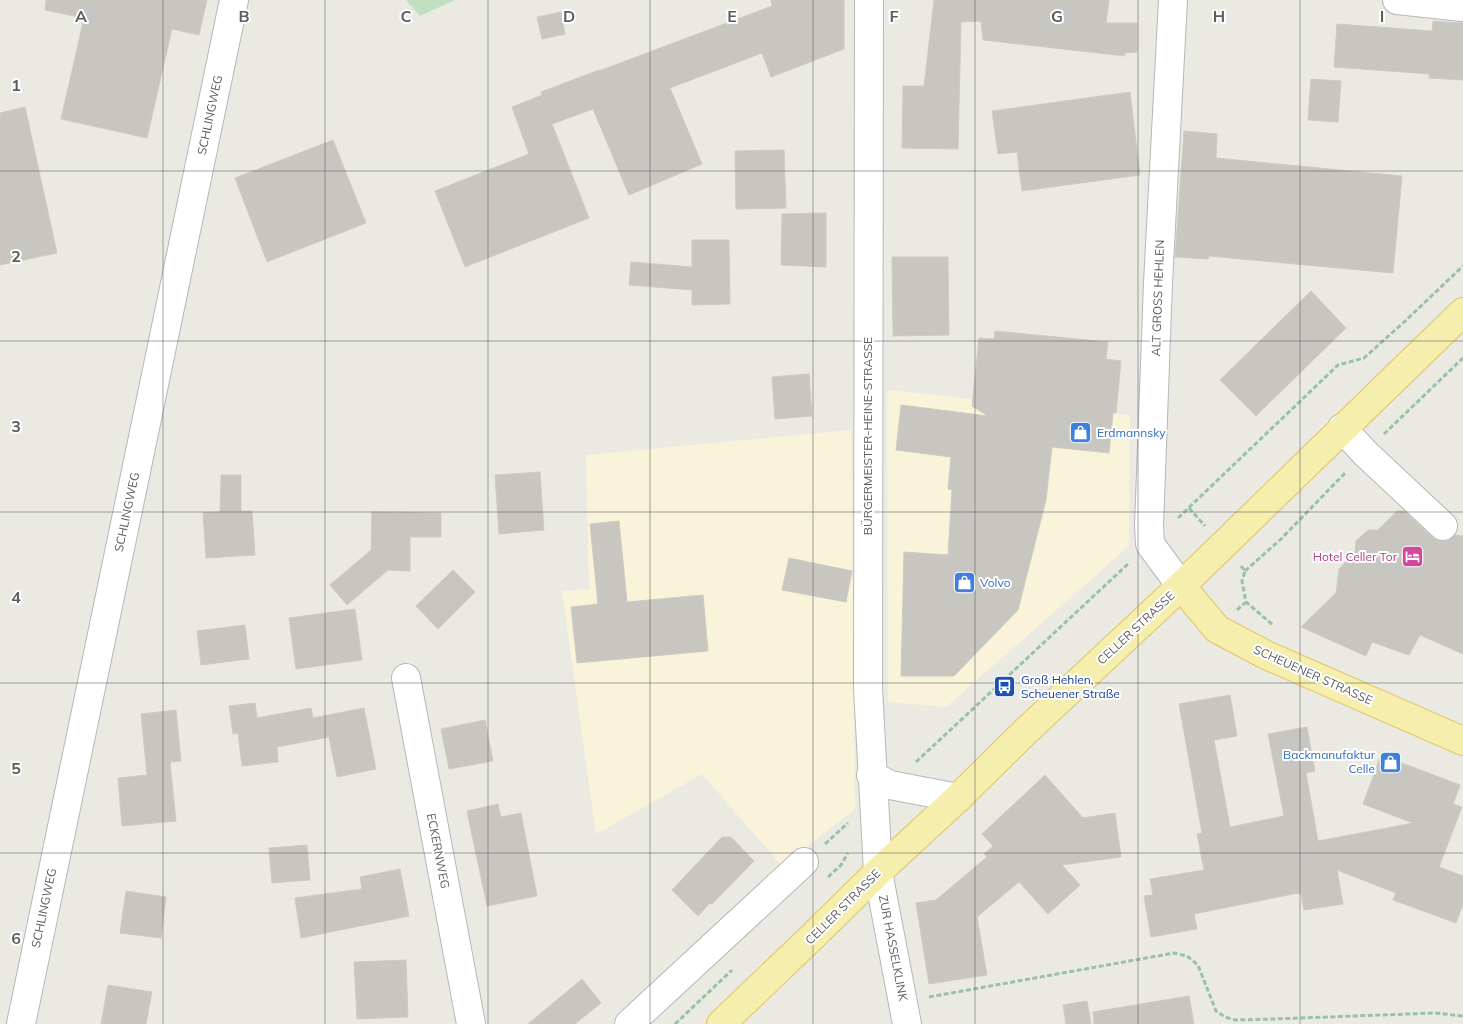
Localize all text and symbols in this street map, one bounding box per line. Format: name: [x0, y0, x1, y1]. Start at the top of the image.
text: A: [75, 6, 87, 26]
text: B: [238, 6, 250, 26]
text: C: [401, 6, 412, 26]
text: D: [563, 6, 575, 26]
text: E: [727, 6, 737, 26]
text: F: [889, 6, 899, 26]
text: G: [1051, 6, 1063, 26]
text: H: [1213, 6, 1225, 26]
text: I: [1380, 6, 1384, 26]
street label: SCHLINGWEG: [194, 74, 225, 156]
text: 1: [11, 75, 21, 95]
street label: ALT GROSS HEHLEN: [1148, 239, 1167, 356]
text: 2: [11, 246, 21, 266]
street label: BÜRGERMEISTER-HEINE-STRASSE: [860, 337, 875, 535]
text: 3: [11, 416, 21, 436]
shop icon: Erdmannsky: [1069, 421, 1093, 445]
place label: Erdmannsky: [1097, 425, 1166, 440]
street label: SCHLINGWEG: [111, 471, 142, 553]
hotel icon: Hotel Celler Tor: [1401, 545, 1425, 569]
place label: Hotel Celler Tor: [1313, 549, 1398, 564]
shop icon: Volvo: [952, 571, 976, 595]
place label: Volvo: [980, 575, 1011, 590]
text: 4: [11, 587, 21, 607]
street label: CELLER STRASSE: [1094, 588, 1177, 667]
street label: SCHEUENER STRASSE: [1251, 642, 1375, 708]
place label: Groß Hehlen, Scheuener Straße: [1021, 672, 1120, 701]
bus stop icon: Groß Hehlen, Scheuener Straße: [993, 675, 1017, 699]
place label: Backmanufaktur Celle: [1283, 747, 1376, 776]
shop icon: Backmanufaktur Celle: [1379, 750, 1403, 774]
text: 5: [11, 758, 21, 778]
street label: ECKERNWEG: [424, 812, 453, 890]
street label: CELLER STRASSE: [802, 866, 883, 947]
street label: SCHLINGWEG: [28, 867, 59, 949]
street label: ZUR HASSELKLINK: [876, 894, 911, 1003]
text: 6: [11, 928, 21, 948]

